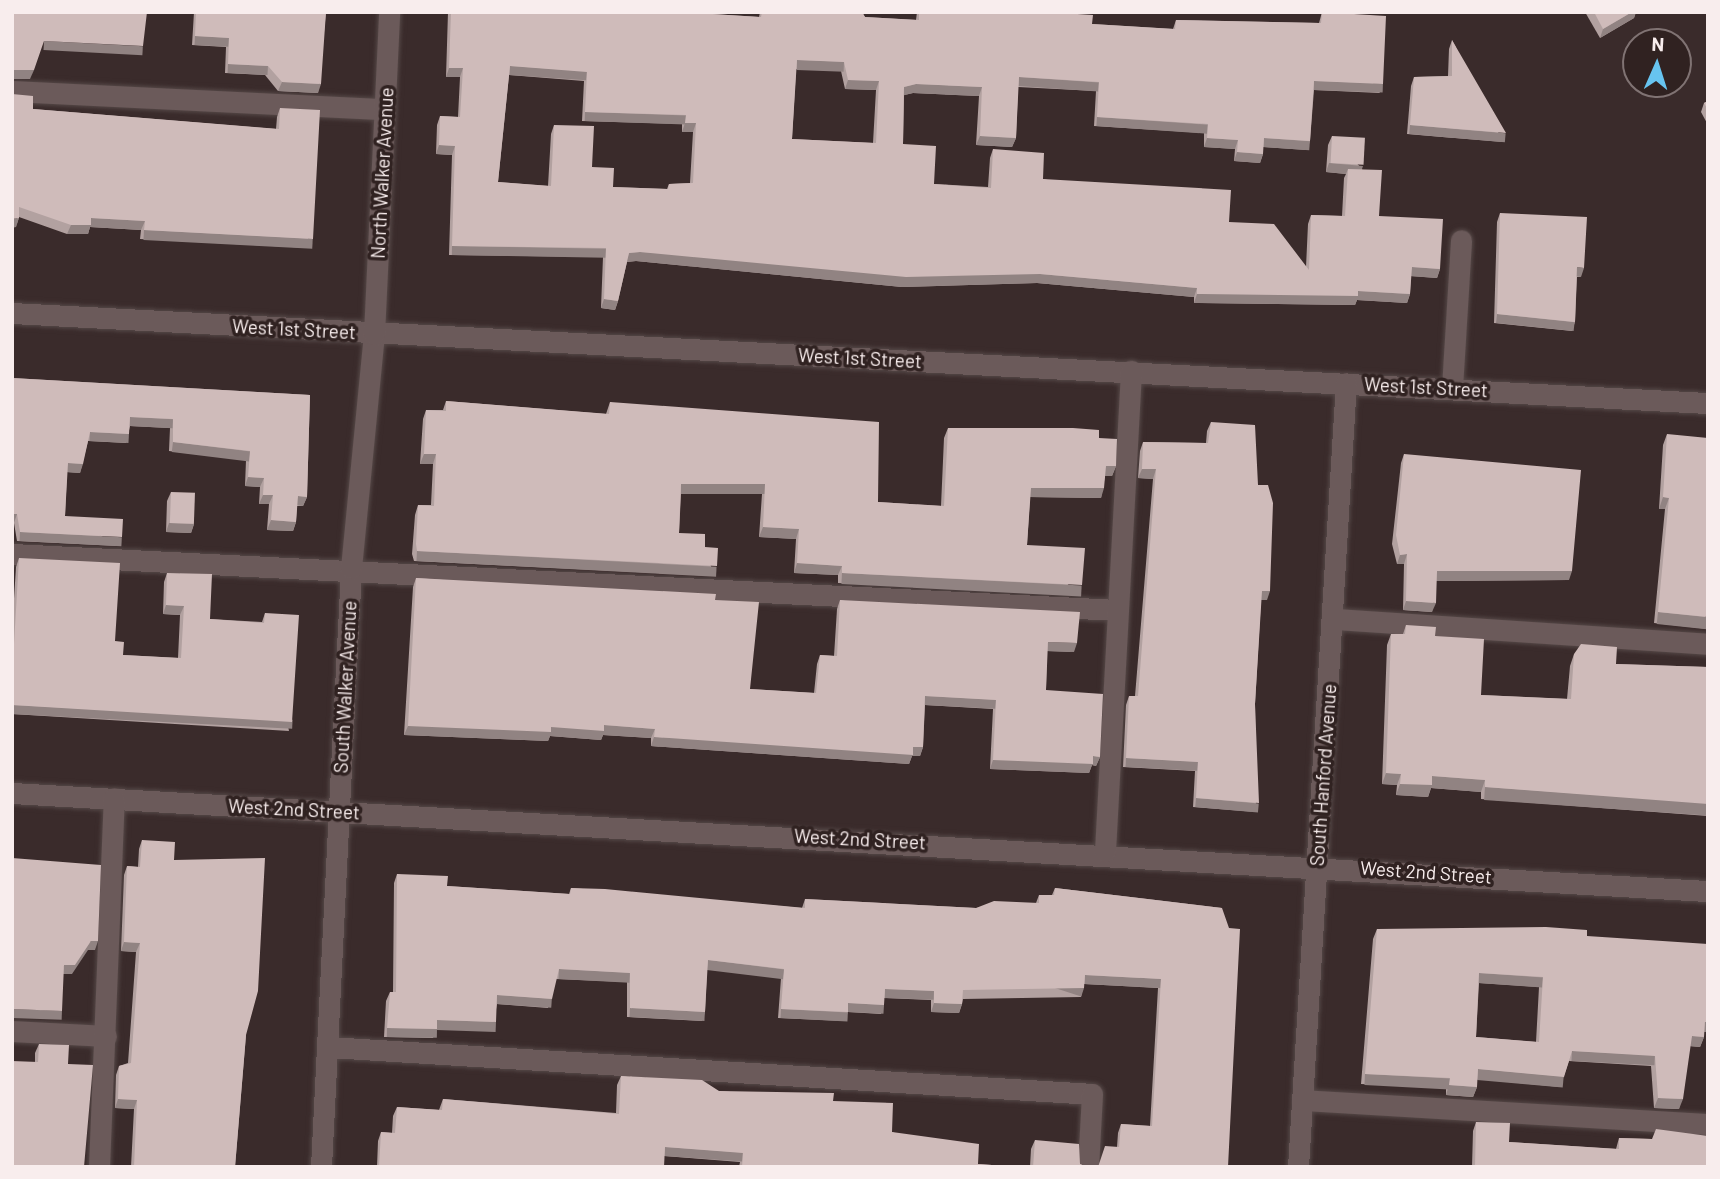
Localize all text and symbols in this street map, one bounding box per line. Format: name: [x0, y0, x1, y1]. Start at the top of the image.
north arrow: [1622, 28, 1692, 98]
text: N: [1651, 32, 1665, 55]
street label: North Walker Avenue: [366, 87, 398, 259]
street label: West 1st Street: [232, 314, 356, 344]
street label: West 1st Street: [798, 343, 922, 373]
street label: West 1st Street: [1364, 372, 1488, 402]
street label: South Walker Avenue: [329, 600, 361, 774]
street label: South Hanford Avenue: [1305, 683, 1341, 867]
street label: West 2nd Street: [228, 794, 360, 824]
street label: West 2nd Street: [794, 824, 926, 854]
street label: West 2nd Street: [1359, 856, 1493, 888]

